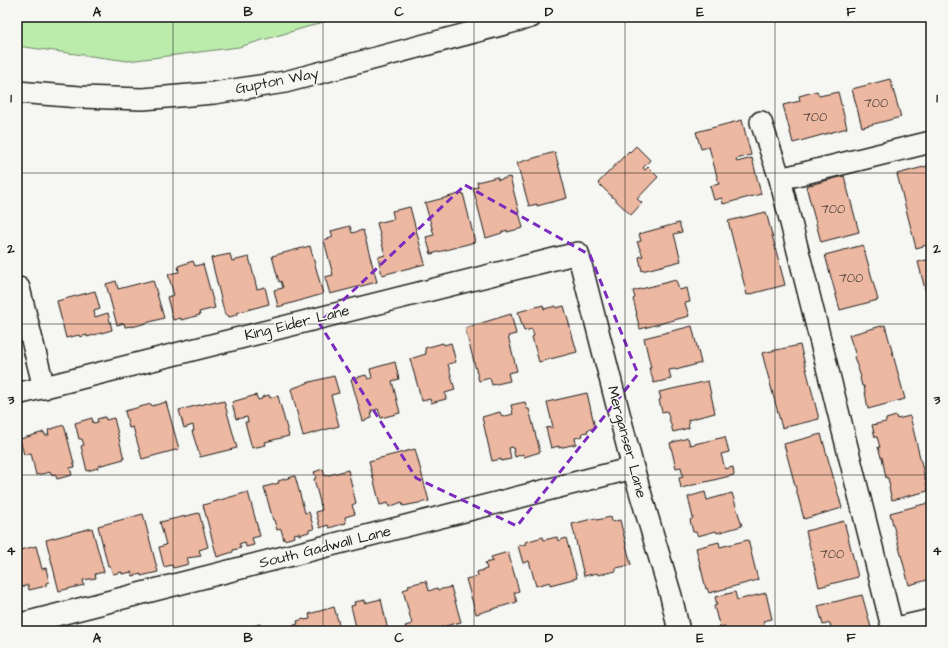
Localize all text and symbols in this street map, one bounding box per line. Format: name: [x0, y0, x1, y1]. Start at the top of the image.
text: A: [93, 3, 102, 21]
text: B: [243, 3, 253, 21]
text: C: [394, 3, 404, 21]
text: D: [545, 3, 554, 21]
text: E: [696, 3, 704, 21]
text: F: [846, 3, 856, 21]
street label: Gupton Way: [234, 63, 321, 100]
text: 1: [10, 89, 12, 107]
text: 1: [936, 89, 938, 107]
house number: 700: [864, 94, 888, 112]
house number: 700: [803, 108, 827, 126]
house number: 700: [821, 200, 845, 218]
text: 2: [6, 240, 15, 258]
text: 2: [932, 240, 941, 258]
house number: 700: [839, 269, 863, 287]
street label: King Eider Lane: [242, 300, 352, 347]
street label: Merganser Lane: [601, 384, 652, 501]
text: 3: [7, 391, 15, 409]
text: 3: [933, 391, 941, 409]
street label: South Gadwall Lane: [257, 520, 393, 574]
text: 4: [7, 542, 16, 560]
text: 4: [933, 542, 942, 560]
house number: 700: [820, 545, 844, 563]
text: A: [93, 629, 102, 647]
text: B: [243, 629, 253, 647]
text: C: [394, 629, 404, 647]
text: D: [545, 629, 554, 647]
text: E: [696, 629, 704, 647]
text: F: [846, 629, 856, 647]

